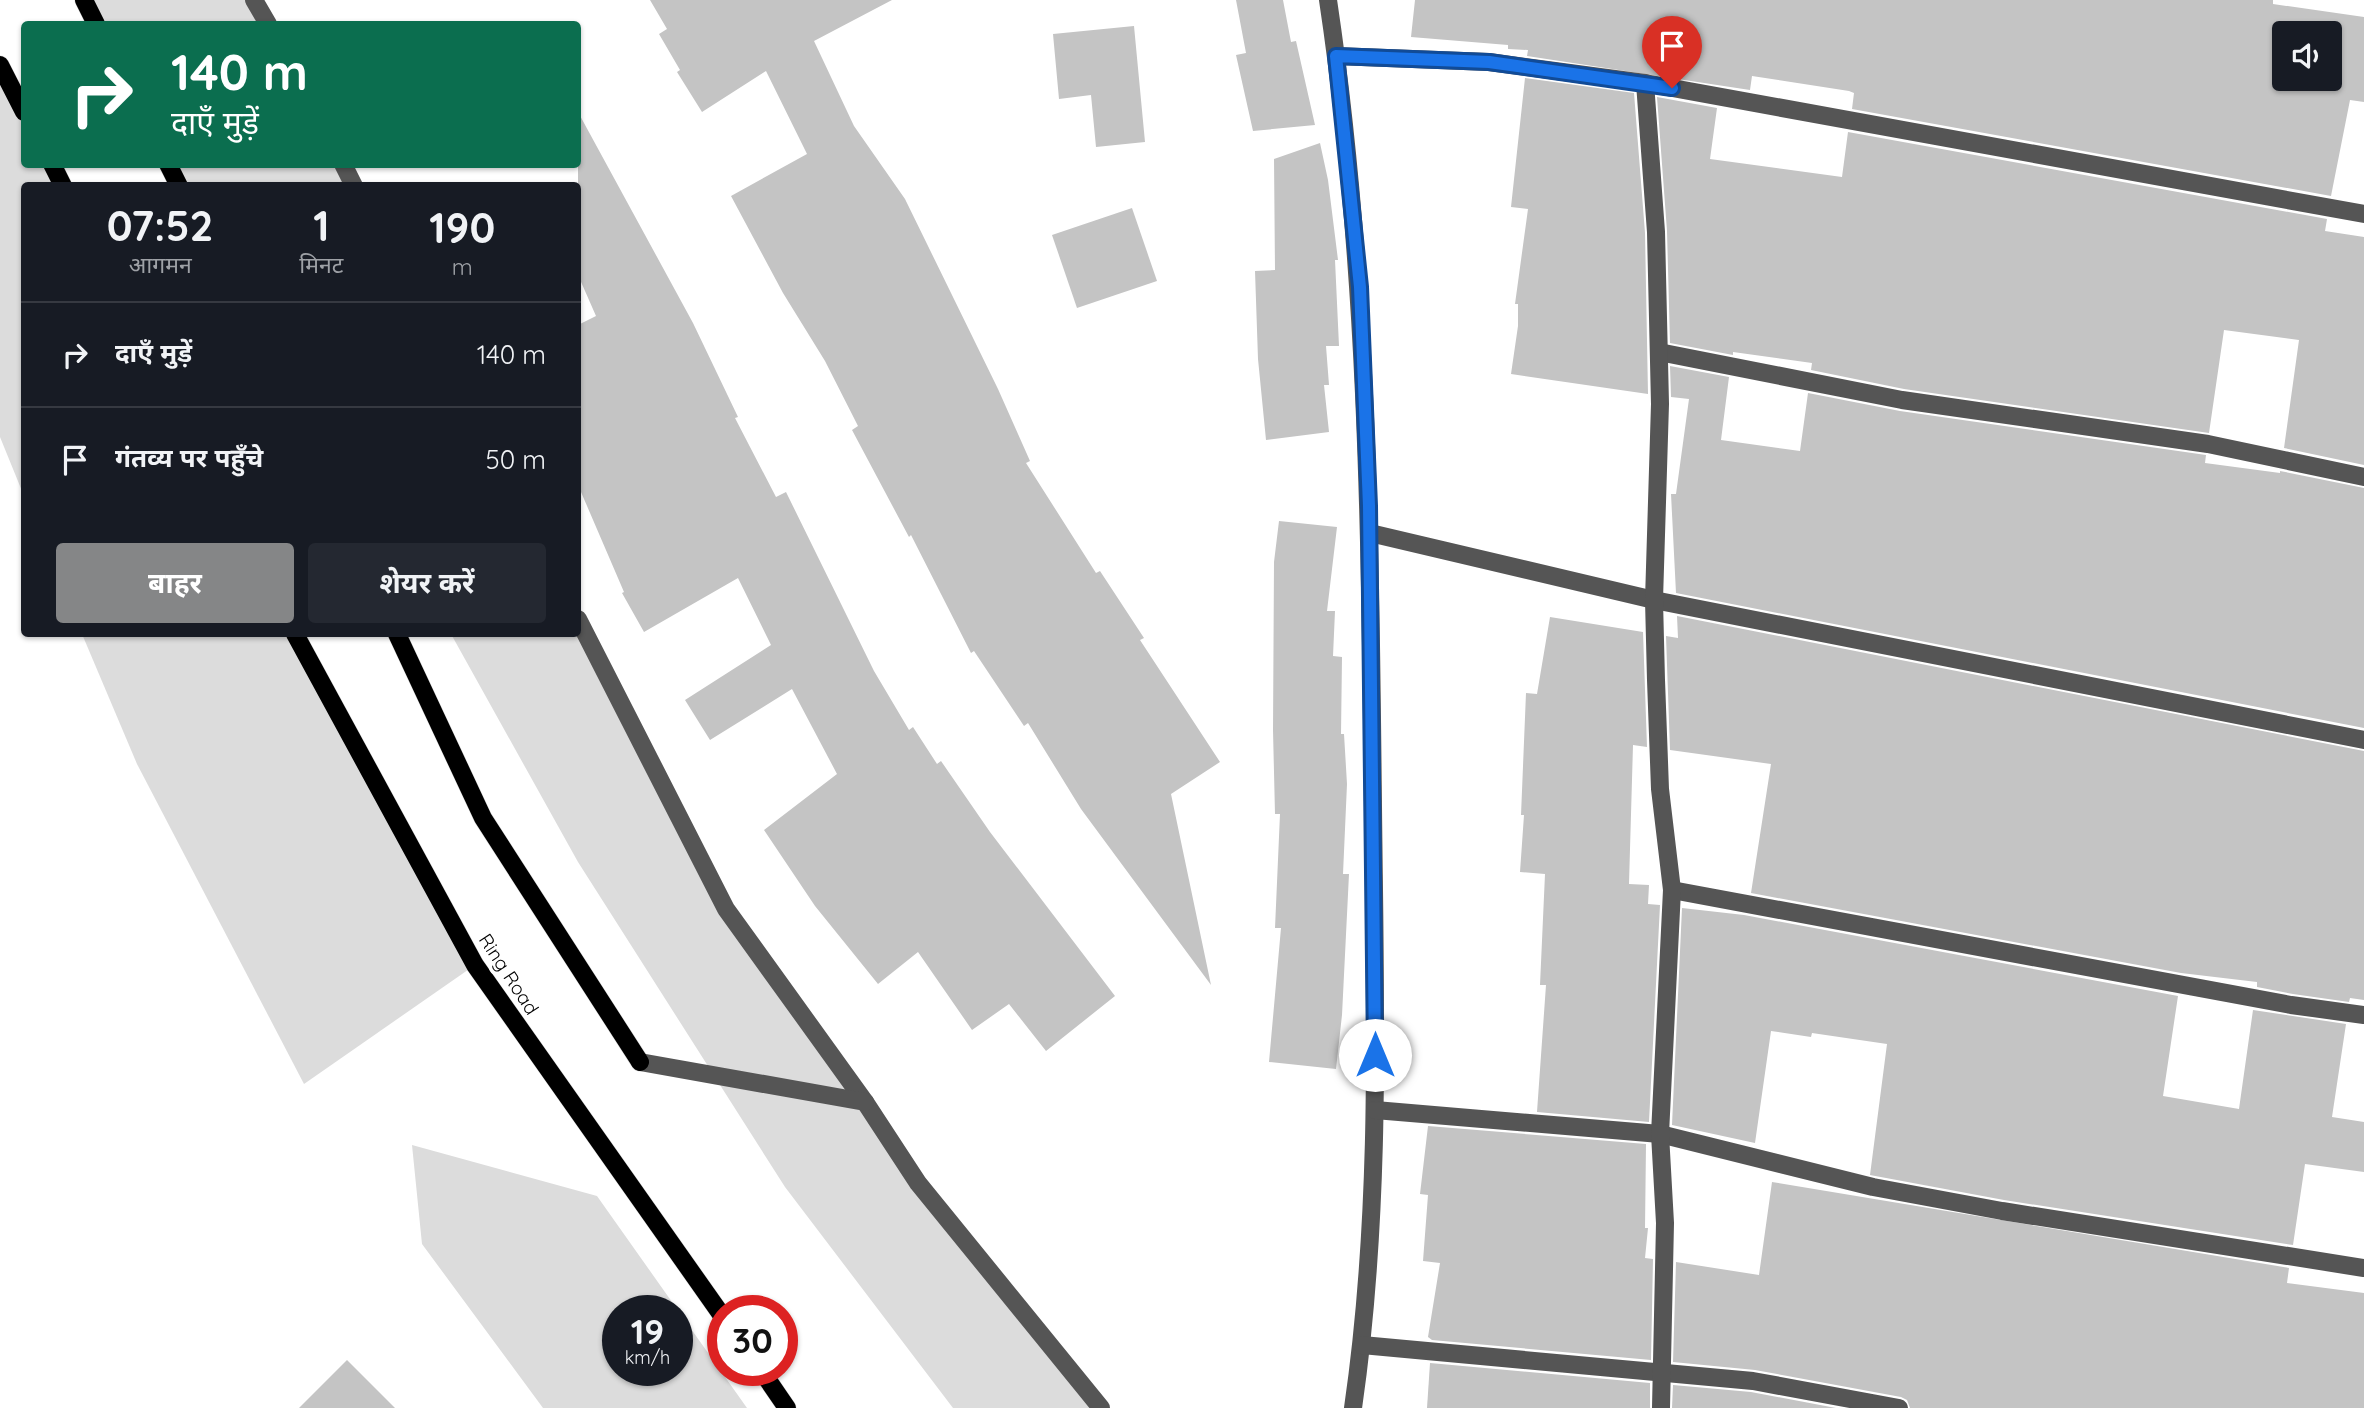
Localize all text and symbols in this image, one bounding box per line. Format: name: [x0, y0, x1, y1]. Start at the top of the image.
pin: [1642, 16, 1702, 88]
map controls: [2272, 21, 2342, 91]
button: sound: [2272, 21, 2342, 91]
icon: arrive: [1653, 27, 1691, 65]
text: 140 m: [171, 41, 308, 102]
icon: right: [56, 49, 147, 140]
text: दाएँ मुड़ें: [171, 102, 259, 142]
text: 07:52: [107, 199, 214, 252]
text: 1: [313, 199, 330, 252]
text: 190: [429, 201, 495, 254]
text: आगमन: [129, 250, 192, 279]
text: मिनट: [299, 250, 343, 279]
text: m: [452, 252, 473, 281]
icon: right: [56, 336, 94, 374]
text: दाएँ मुड़ें: [115, 336, 192, 369]
text: 140 m: [477, 338, 546, 371]
icon: arrive: [56, 441, 94, 479]
text: गंतव्य पर पहुँचे: [115, 441, 263, 474]
text: 50 m: [486, 443, 546, 476]
button: बाहर: [56, 543, 294, 623]
button: शेयर करें: [308, 543, 546, 623]
street label: Ring Road: [474, 929, 544, 1019]
position arrow: [1338, 1018, 1412, 1092]
speed limit sign: 30: [707, 1295, 798, 1386]
text: 19: [631, 1309, 664, 1353]
text: km/h: [625, 1346, 670, 1369]

